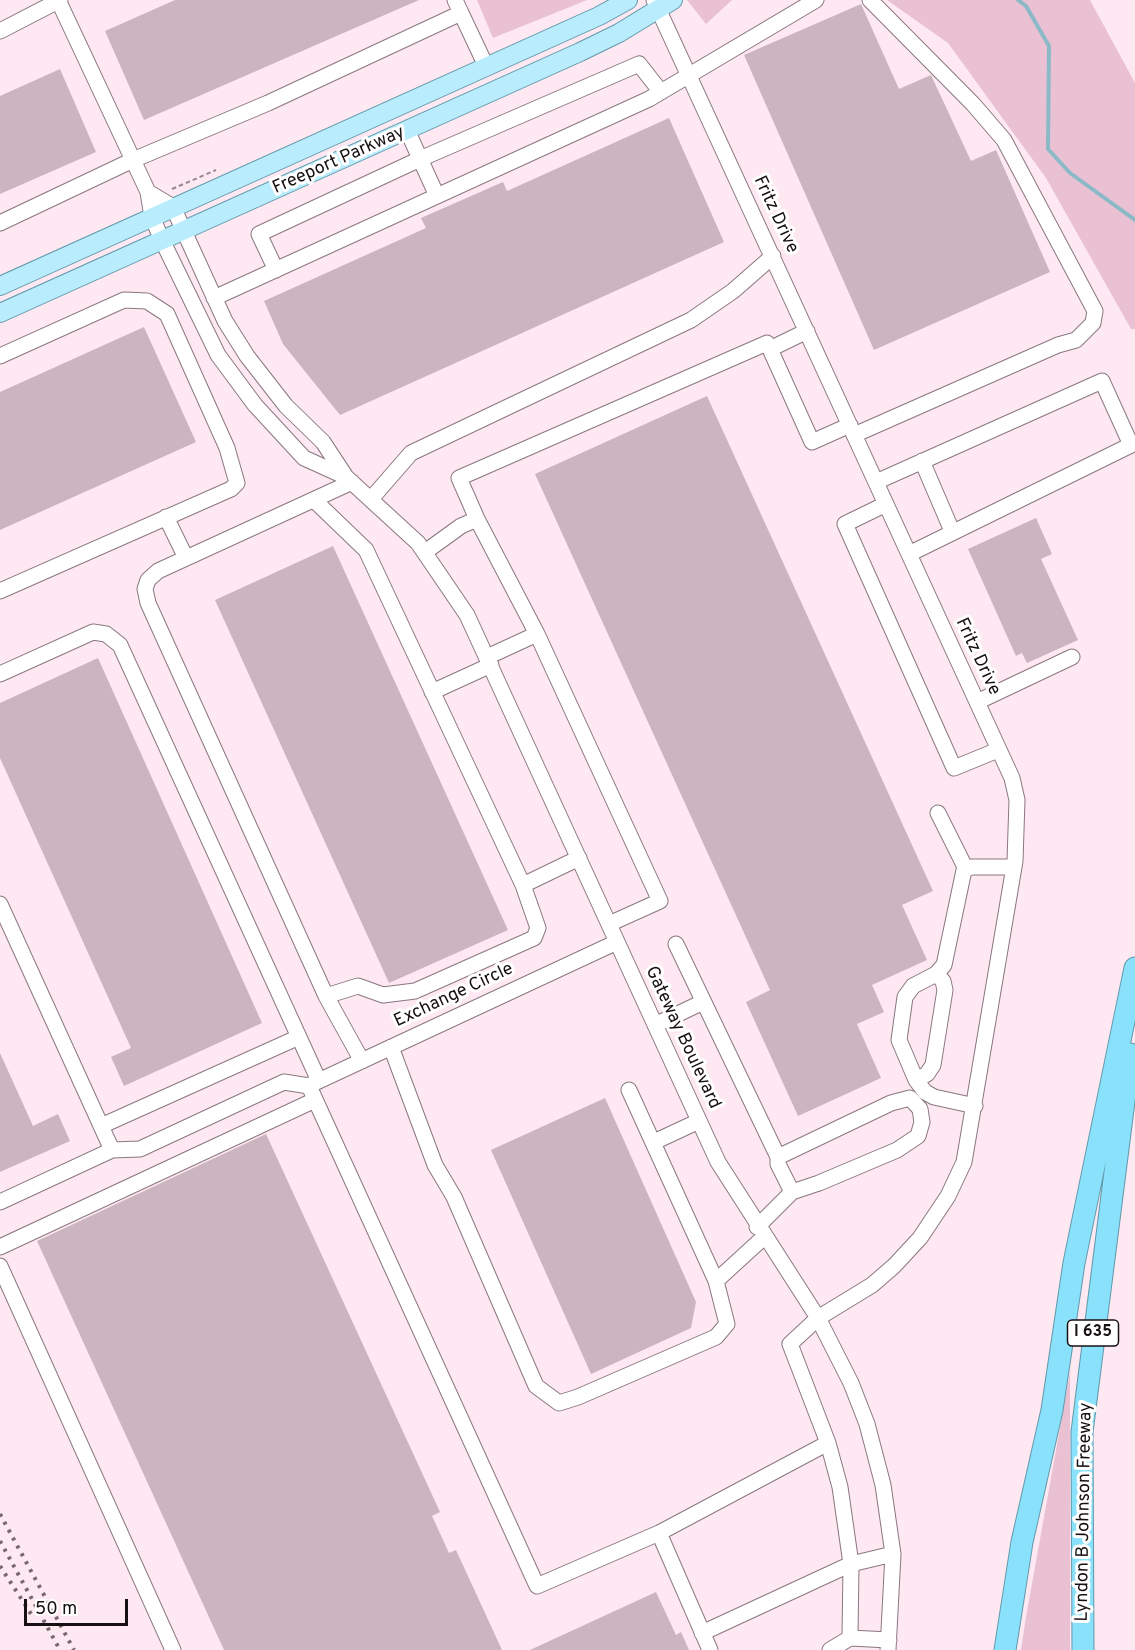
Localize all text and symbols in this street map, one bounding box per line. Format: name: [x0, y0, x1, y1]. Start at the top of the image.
street label: Freeport Parkway: [270, 122, 408, 200]
street label: Fritz Drive: [748, 173, 802, 257]
street label: Fritz Drive: [950, 615, 1004, 699]
street label: Exchange Circle: [391, 959, 517, 1033]
street label: Gateway Boulevard: [639, 963, 725, 1113]
road number: I 635: [1068, 1320, 1118, 1346]
street label: Lyndon B Johnson Freeway: [1072, 1402, 1098, 1622]
scale bar: [27, 1587, 130, 1625]
text: 50 m: [35, 1598, 77, 1621]

